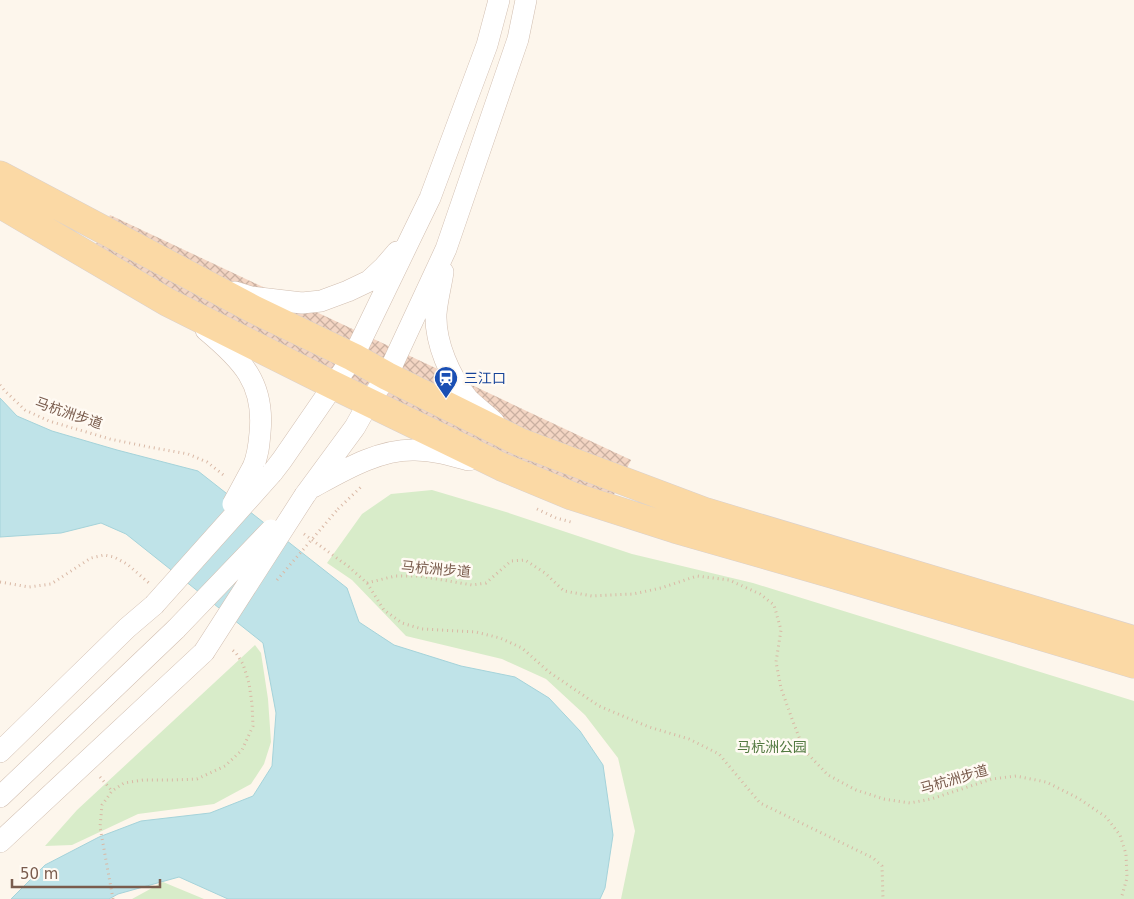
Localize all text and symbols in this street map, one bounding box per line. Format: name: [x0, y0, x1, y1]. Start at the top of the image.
station icon: 三江口: [433, 365, 459, 399]
place label: 三江口: [464, 370, 506, 386]
street label: 马杭洲步道: [33, 394, 105, 432]
street label: 马杭洲步道: [400, 558, 472, 580]
park label: 马杭洲公园: [737, 739, 807, 755]
street label: 马杭洲步道: [918, 762, 990, 796]
scale bar: [12, 856, 160, 888]
text: 50 m: [20, 865, 58, 883]

